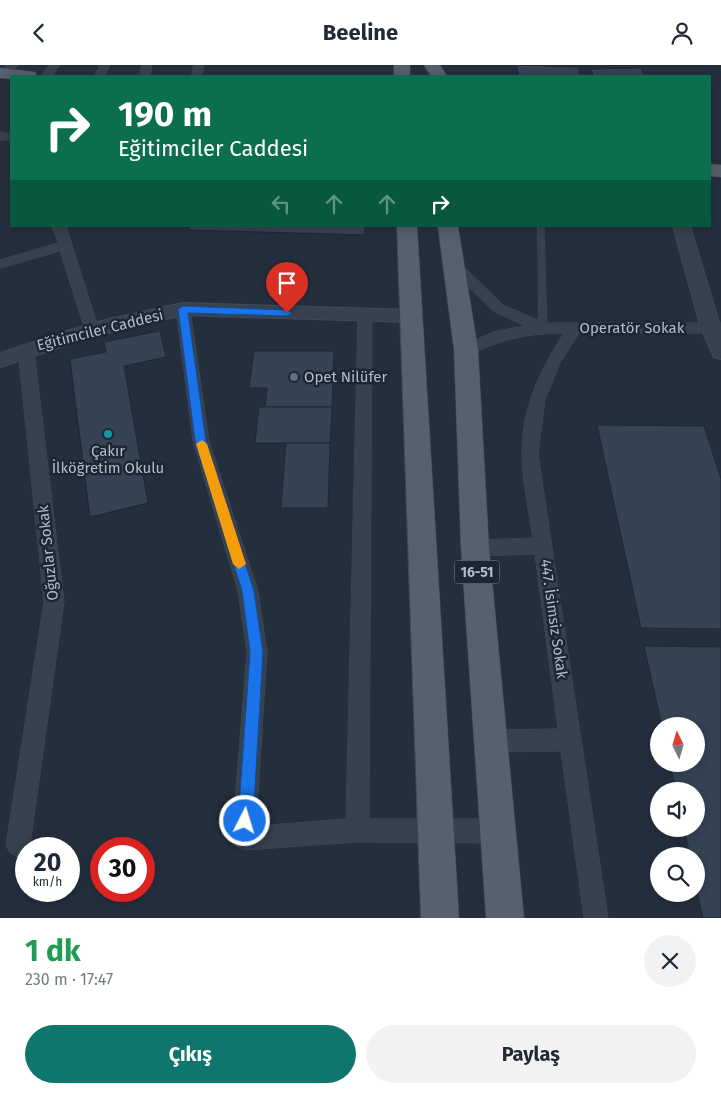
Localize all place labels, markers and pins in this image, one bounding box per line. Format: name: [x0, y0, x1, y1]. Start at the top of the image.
pin: [266, 262, 308, 313]
place label: Opet Nilüfer: [304, 368, 388, 386]
marker: Opet Nilüfer: [288, 371, 300, 383]
marker: Çakır İlköğretim Okulu: [102, 428, 114, 440]
place label: Çakır İlköğretim Okulu: [52, 442, 164, 477]

